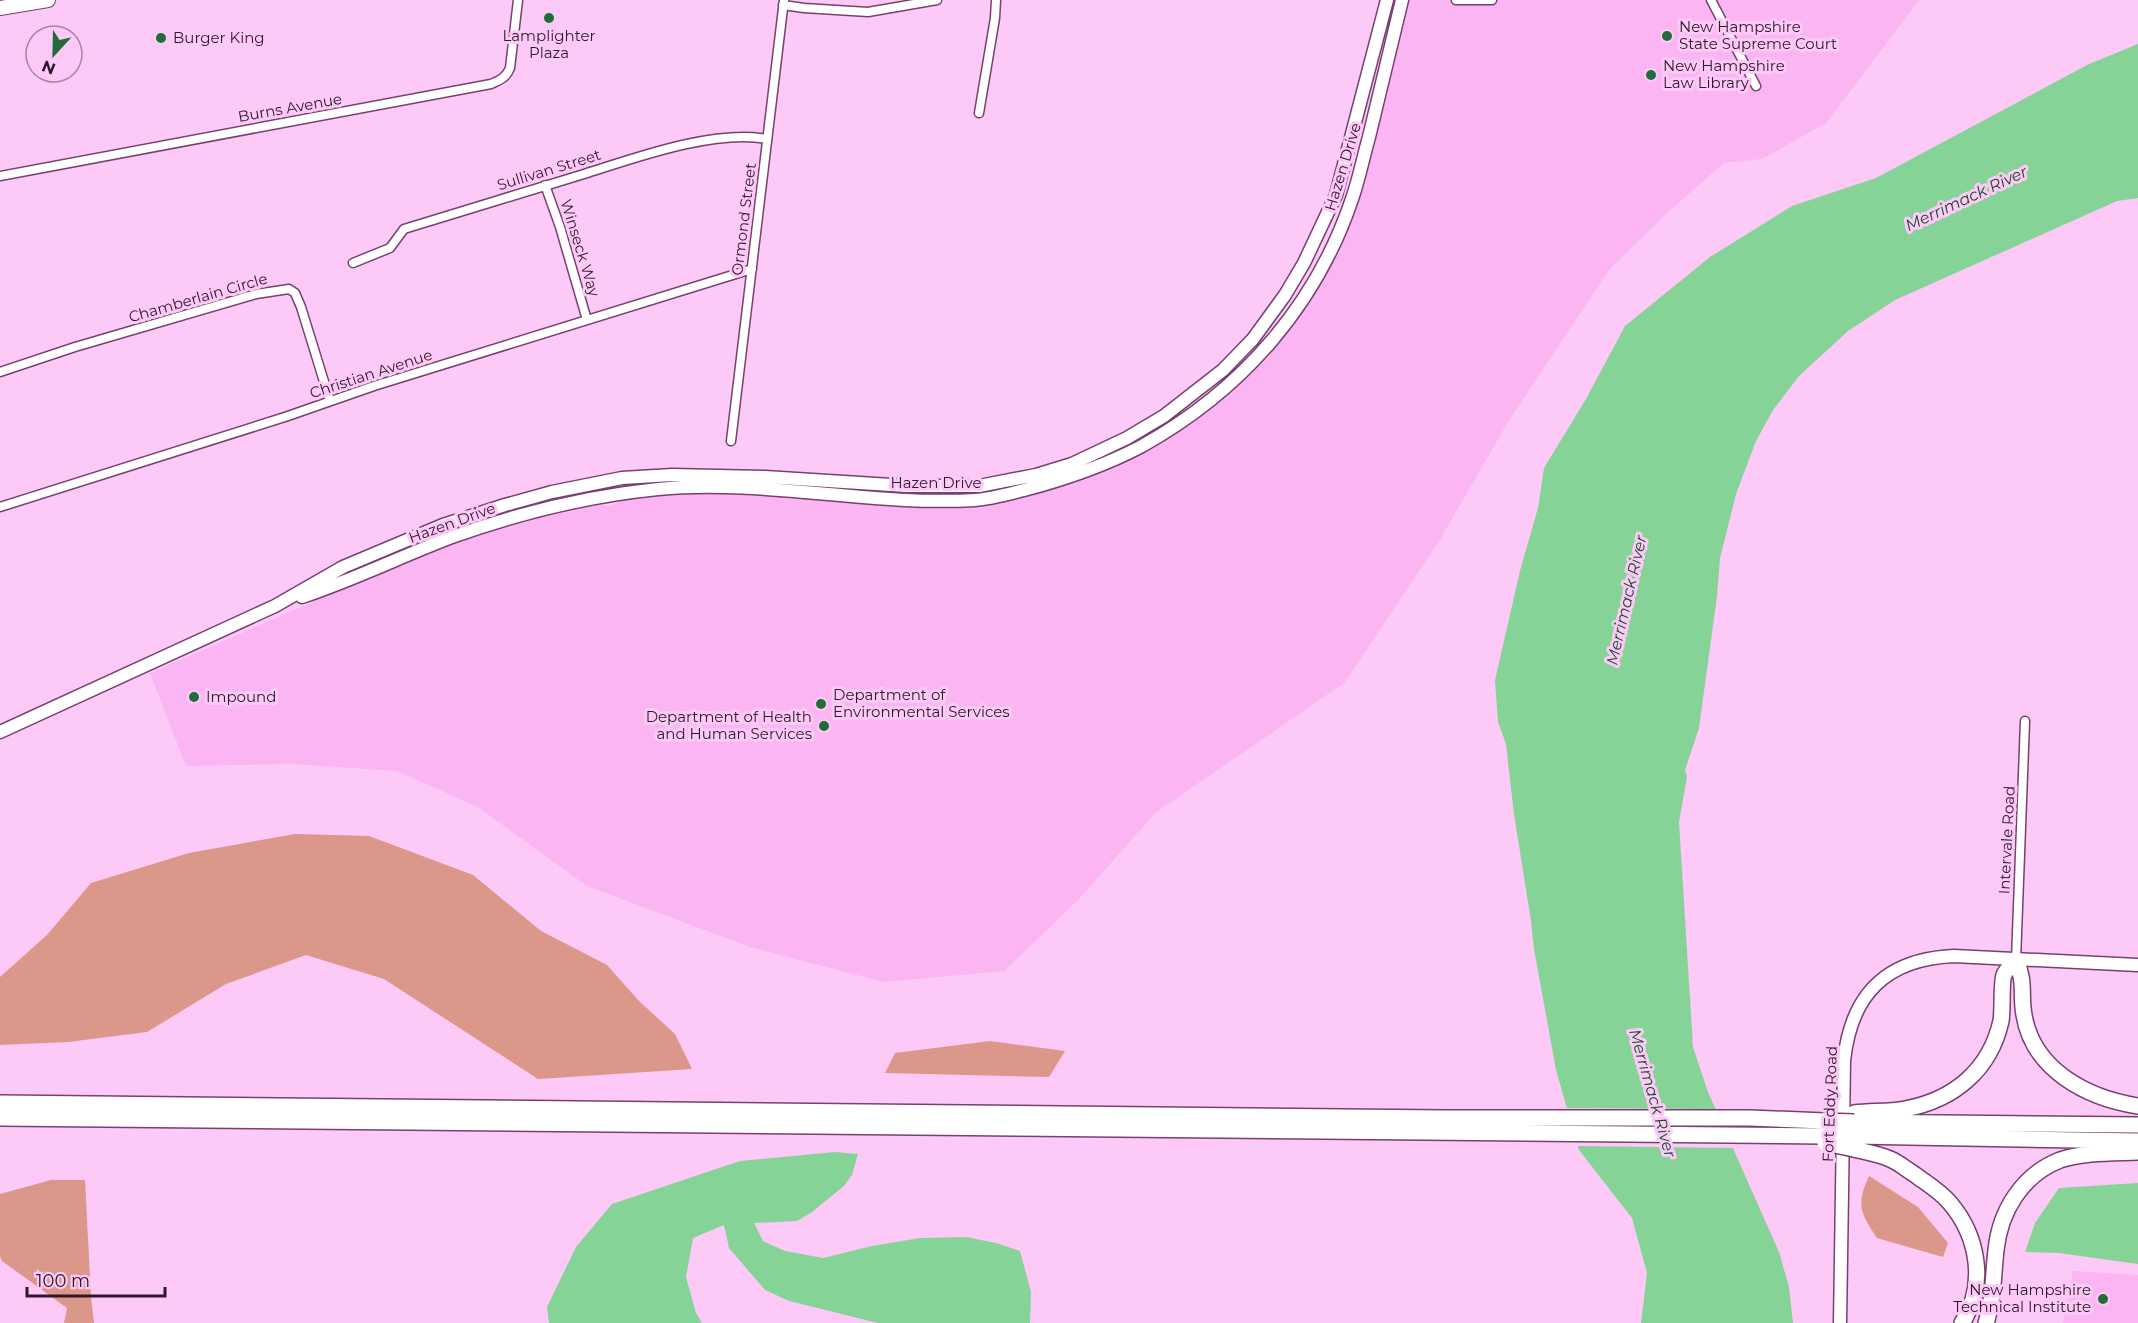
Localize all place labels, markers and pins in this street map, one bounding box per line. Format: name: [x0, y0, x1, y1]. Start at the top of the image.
marker: Lamplighter Plaza: [542, 11, 556, 25]
place label: New Hampshire State Supreme Court: [1679, 17, 1837, 53]
place label: Lamplighter Plaza: [502, 26, 596, 62]
place label: Burger King: [173, 28, 265, 47]
marker: New Hampshire State Supreme Court: [1660, 29, 1674, 43]
marker: Burger King: [154, 31, 168, 45]
place label: New Hampshire Law Library: [1663, 56, 1785, 92]
marker: New Hampshire Law Library: [1644, 68, 1658, 82]
place label: Department of Environmental Services: [833, 685, 1010, 721]
place label: Impound: [206, 687, 276, 706]
marker: Impound: [187, 690, 201, 704]
marker: Department of Environmental Services: [814, 697, 828, 711]
place label: Department of Health and Human Services: [646, 707, 812, 743]
marker: Department of Health and Human Services: [817, 719, 831, 733]
place label: New Hampshire Technical Institute: [1953, 1280, 2091, 1316]
marker: New Hampshire Technical Institute: [2096, 1292, 2110, 1306]

